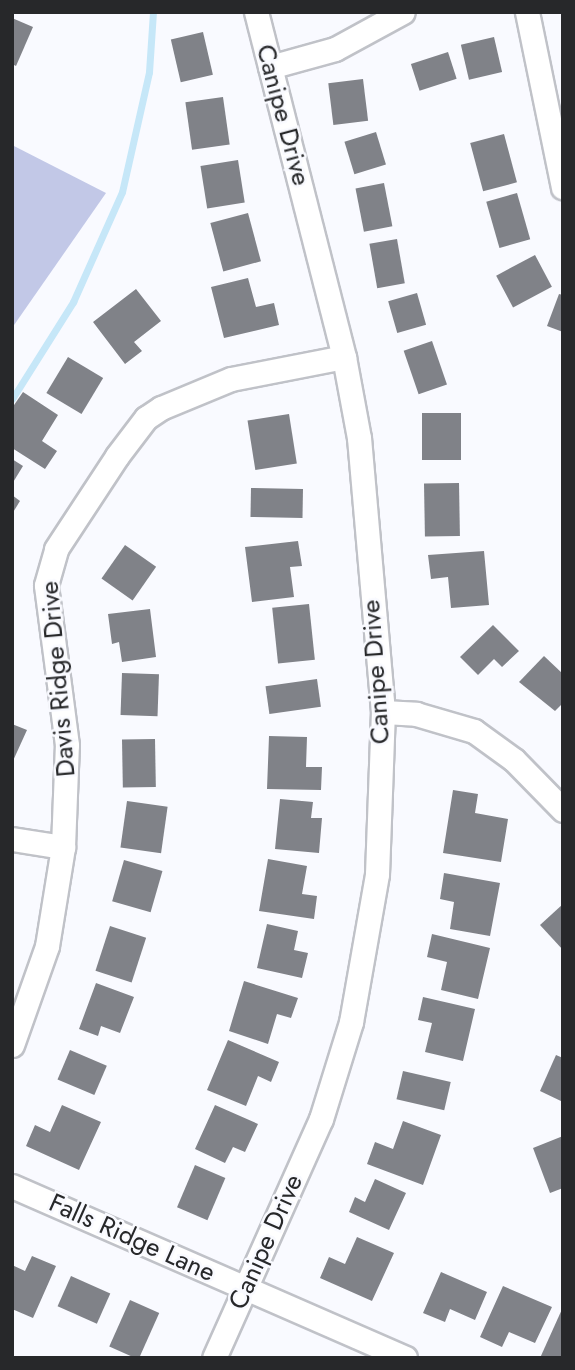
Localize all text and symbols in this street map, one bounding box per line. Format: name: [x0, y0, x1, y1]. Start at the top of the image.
street label: Canipe Drive: [249, 41, 317, 189]
street label: Davis Ridge Drive: [34, 580, 82, 778]
street label: Canipe Drive: [355, 599, 397, 745]
street label: Canipe Drive: [222, 1170, 310, 1314]
street label: Falls Ridge Lane: [44, 1187, 220, 1289]

